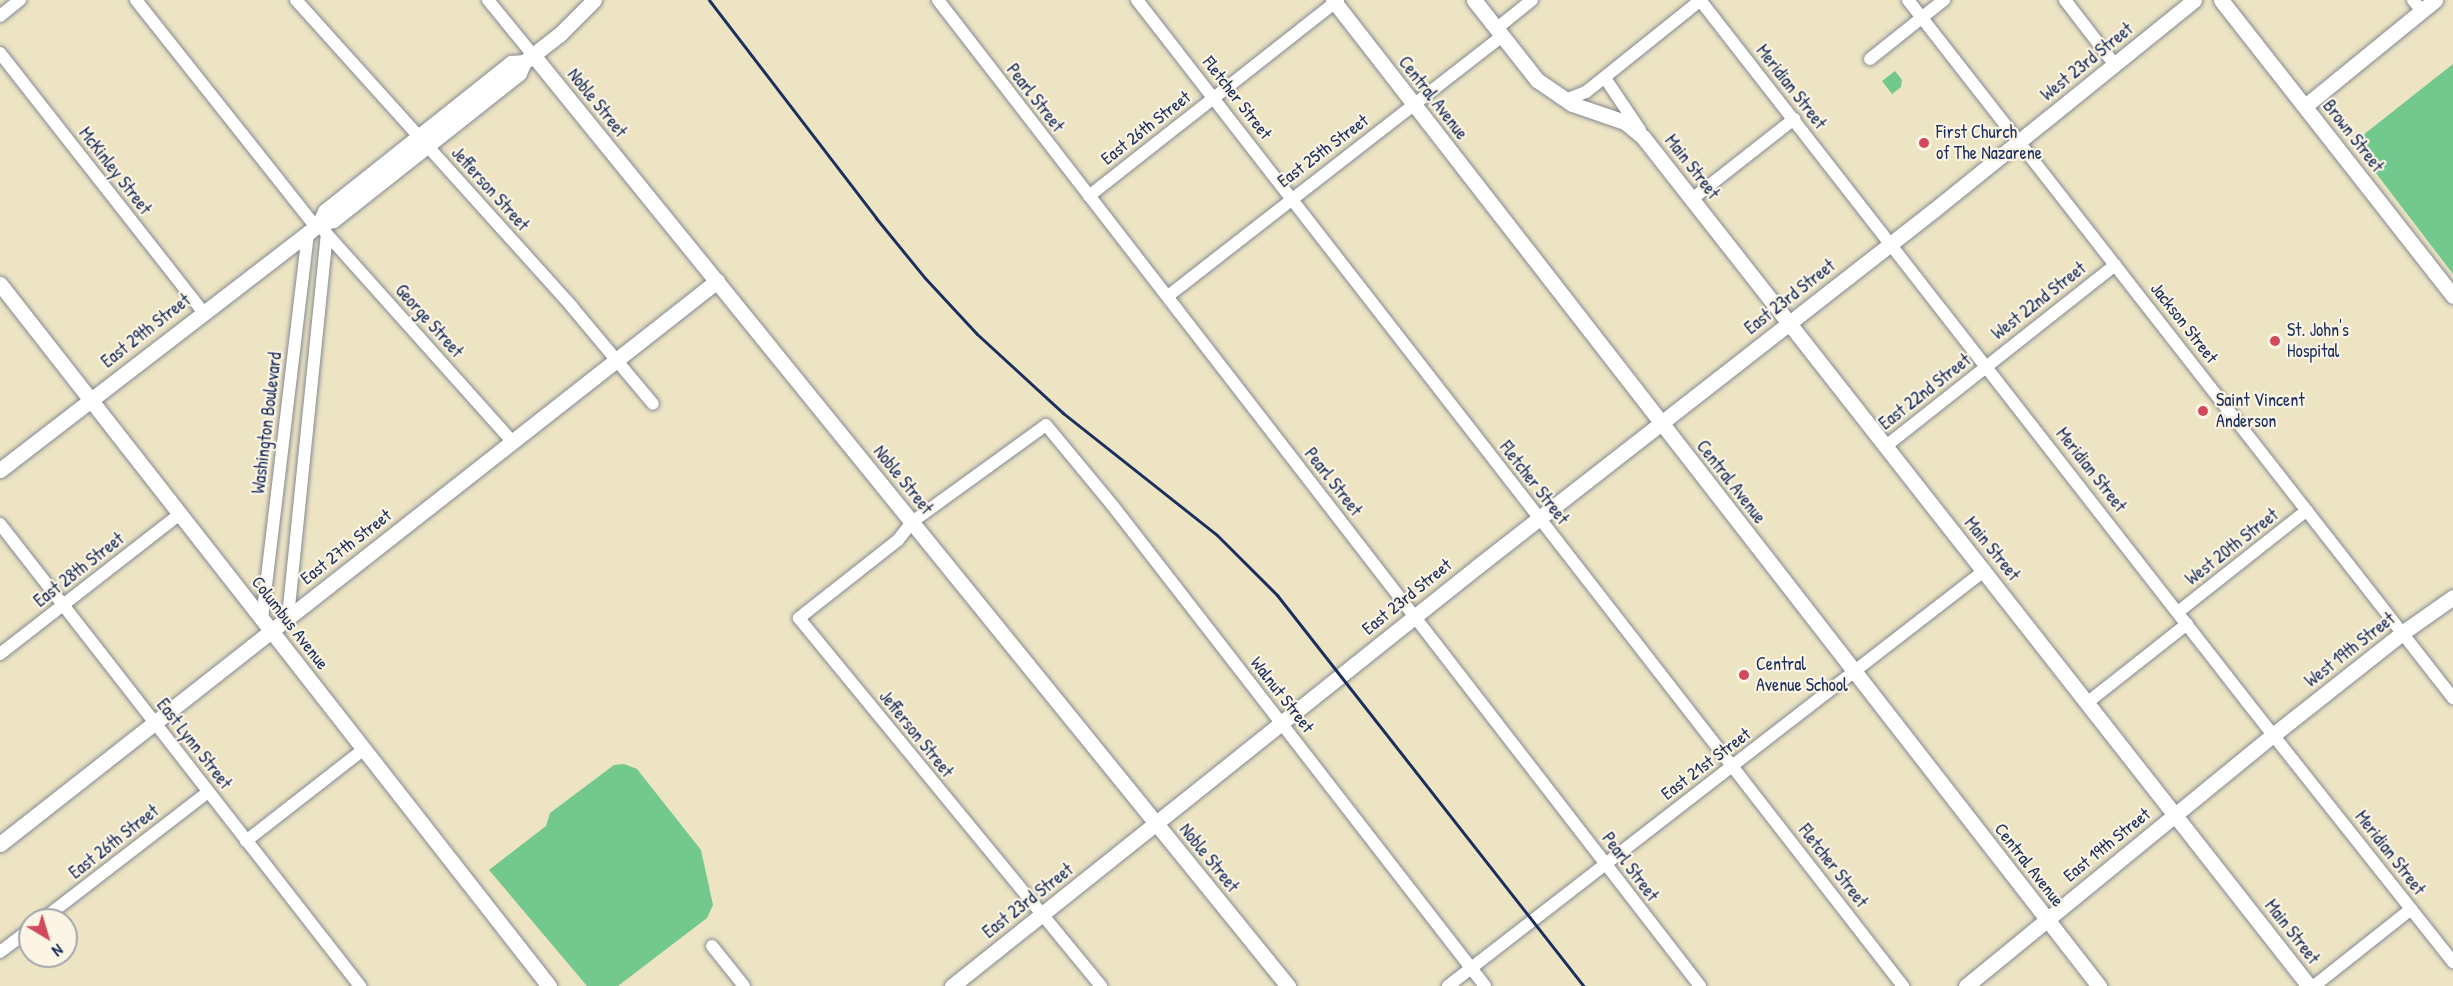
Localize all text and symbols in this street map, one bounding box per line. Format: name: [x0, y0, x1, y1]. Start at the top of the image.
street label: West 23rd Street: [2037, 18, 2137, 106]
street label: Meridian Street: [1751, 41, 1831, 133]
street label: Fletcher Street: [1198, 52, 1276, 144]
street label: Central Avenue: [1394, 52, 1472, 144]
street label: Pearl Street: [1002, 60, 1068, 136]
street label: Noble Street: [563, 64, 631, 142]
street label: East 26th Street: [1097, 86, 1195, 170]
street label: Brown Street: [2318, 96, 2388, 176]
street label: East 25th Street: [1273, 110, 1373, 192]
place label: First Church of The Nazarene: [1936, 122, 2042, 164]
street label: McKinley Street: [74, 123, 156, 219]
street label: Main Street: [1660, 130, 1724, 204]
marker: First Church of The Nazarene: [1917, 136, 1931, 150]
street label: Jefferson Street: [447, 142, 533, 236]
street label: East 23rd Street: [1741, 255, 1839, 339]
street label: West 22nd Street: [1988, 258, 2090, 344]
street label: Jackson Street: [2146, 278, 2222, 368]
street label: George Street: [390, 280, 468, 362]
street label: East 29th Street: [97, 290, 195, 372]
place label: St. John's Hospital: [2287, 320, 2349, 362]
marker: St. John's Hospital: [2268, 334, 2282, 348]
street label: East 22nd Street: [1875, 350, 1975, 434]
street label: Washington Boulevard: [248, 351, 286, 495]
place label: Saint Vincent Anderson: [2216, 390, 2305, 432]
marker: Saint Vincent Anderson: [2194, 402, 2212, 420]
street label: Meridian Street: [2051, 424, 2131, 516]
street label: Central Avenue: [1692, 436, 1770, 528]
street label: Fletcher Street: [1495, 437, 1573, 529]
street label: Noble Street: [869, 441, 937, 519]
street label: Pearl Street: [1300, 444, 1366, 520]
street label: West 20th Street: [2181, 504, 2283, 590]
street label: East 27th Street: [296, 505, 396, 589]
street label: Main Street: [1960, 513, 2024, 585]
street label: East 28th Street: [30, 528, 128, 612]
street label: East 23rd Street: [1358, 554, 1456, 640]
street label: Columbus Avenue: [247, 572, 333, 674]
street label: West 19th Street: [2301, 608, 2399, 692]
street label: Walnut Street: [1246, 653, 1318, 737]
place label: Central Avenue School: [1756, 654, 1848, 696]
marker: Central Avenue School: [1737, 668, 1751, 682]
street label: Jefferson Street: [874, 686, 958, 782]
street label: East Lynn Street: [152, 694, 236, 794]
street label: East 21st Street: [1657, 723, 1755, 805]
street label: East 26th Street: [65, 800, 163, 884]
street label: East 19th Street: [2059, 804, 2155, 886]
street label: Meridian Street: [2350, 807, 2430, 899]
street label: Noble Street: [1175, 819, 1243, 897]
street label: Central Avenue: [1990, 819, 2068, 911]
street label: Fletcher Street: [1794, 820, 1872, 912]
street label: Pearl Street: [1597, 828, 1663, 906]
street label: East 23rd Street: [979, 859, 1077, 943]
street label: Main Street: [2260, 895, 2324, 969]
north arrow: [18, 908, 78, 968]
text: N: [48, 939, 68, 962]

